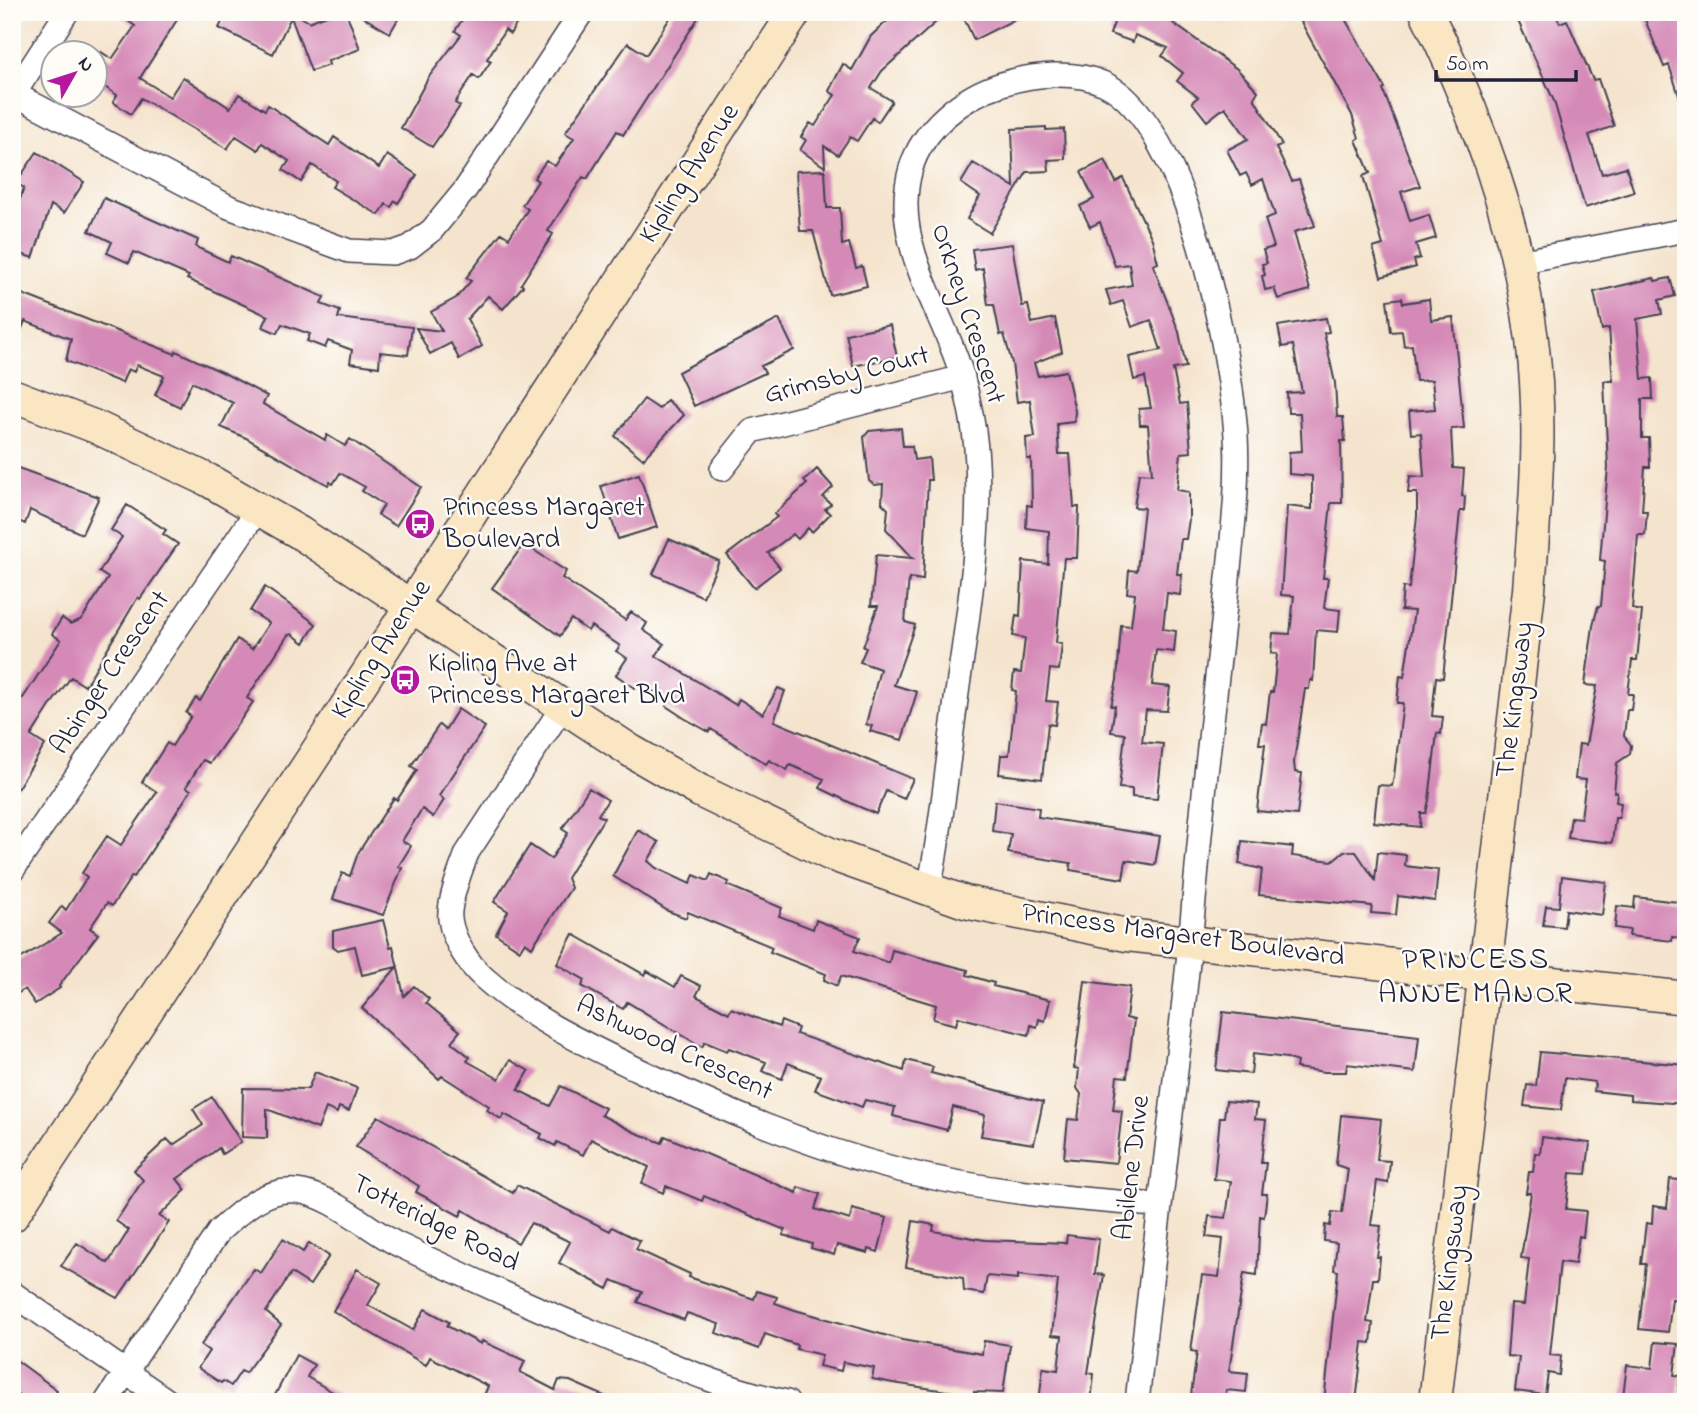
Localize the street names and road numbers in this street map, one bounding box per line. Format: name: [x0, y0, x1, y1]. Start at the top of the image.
street label: Kipling Avenue: [629, 95, 751, 252]
street label: Orkney Crescent: [919, 219, 1015, 409]
street label: Grimsby Court: [760, 336, 934, 416]
street label: Kipling Avenue: [321, 571, 443, 728]
street label: Abinger Crescent: [41, 582, 181, 764]
street label: The Kingsway: [1486, 619, 1546, 781]
street label: Princess Margaret Boulevard: [1019, 893, 1347, 979]
street label: Ashwood Crescent: [568, 985, 780, 1113]
street label: Abilene Drive: [1104, 1093, 1162, 1243]
street label: Totteridge Road: [344, 1164, 526, 1284]
street label: The Kingsway: [1421, 1182, 1481, 1344]

